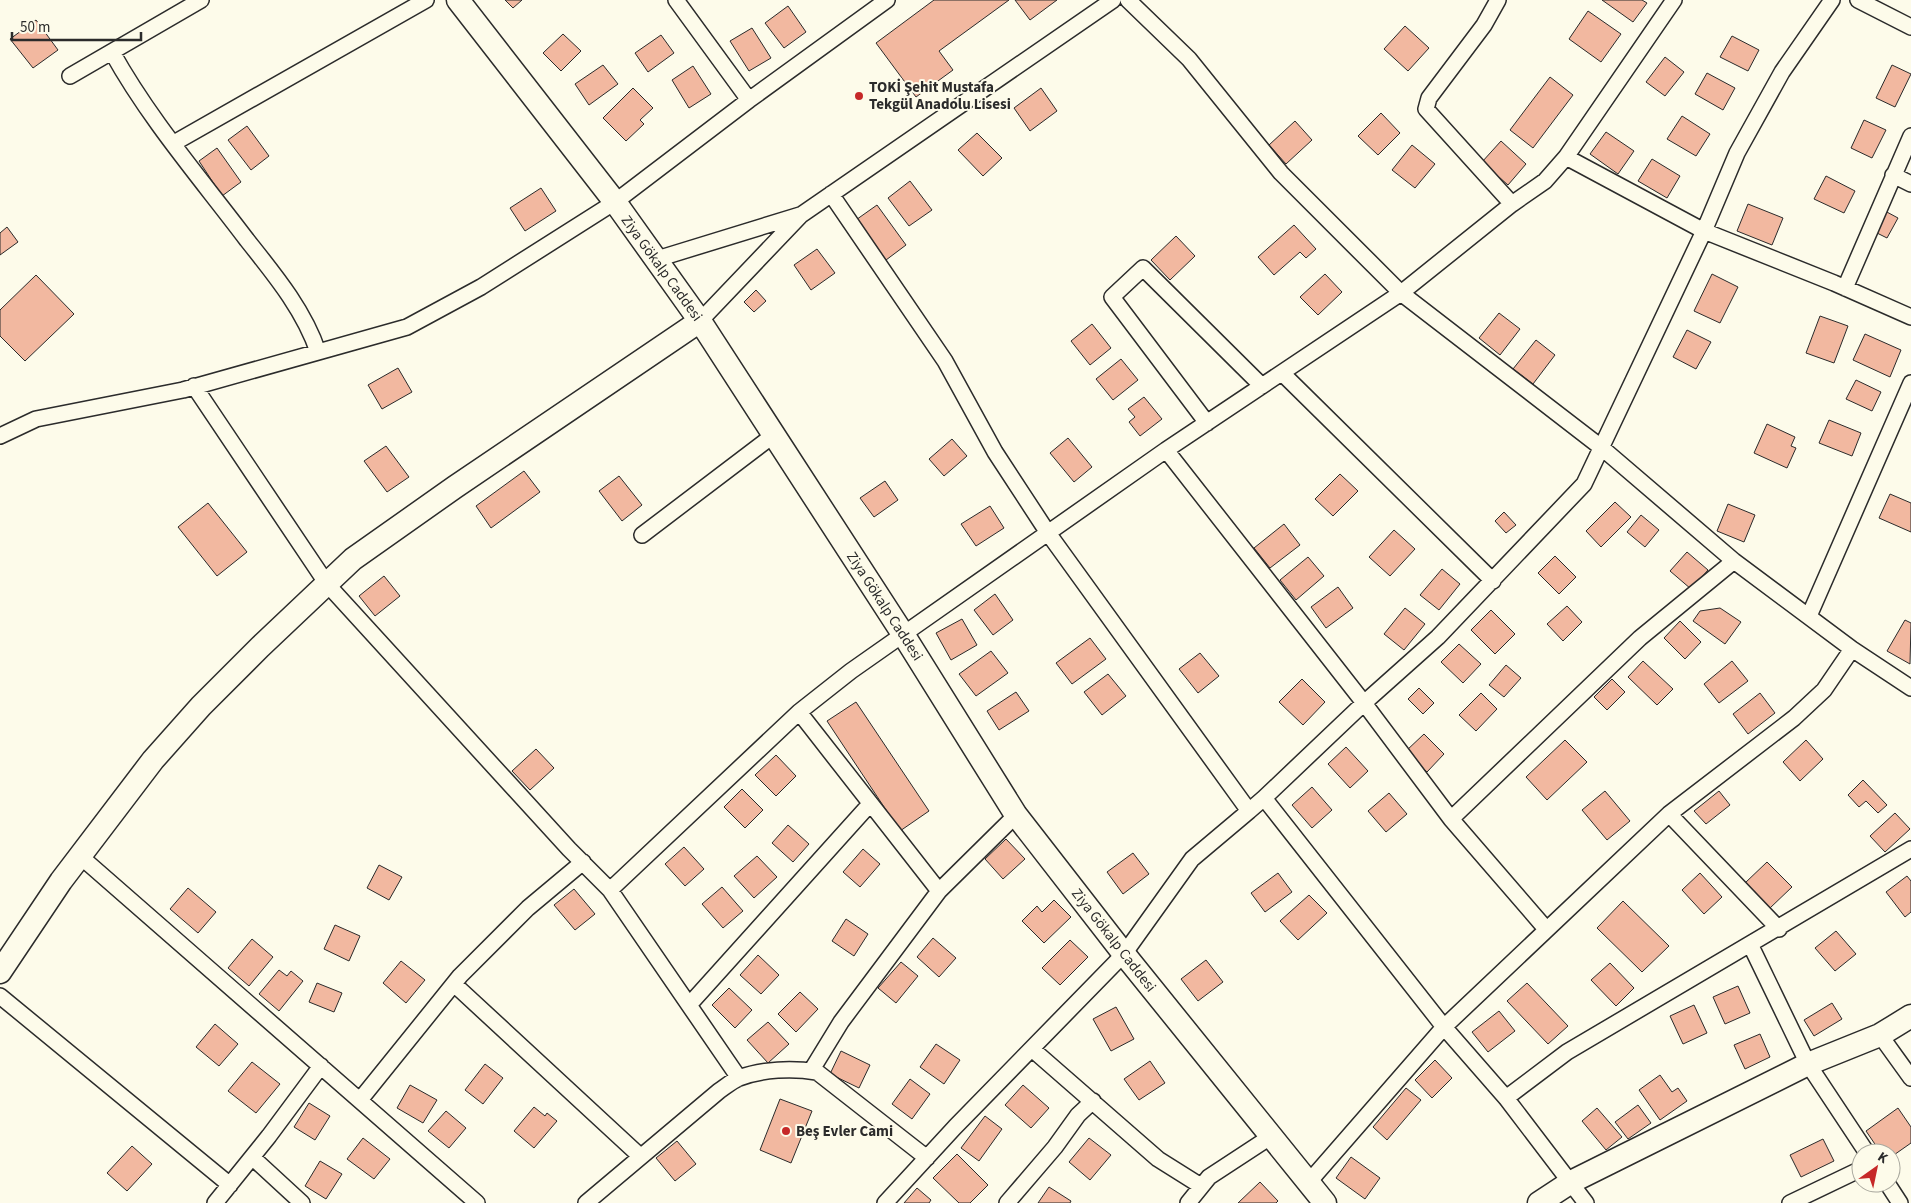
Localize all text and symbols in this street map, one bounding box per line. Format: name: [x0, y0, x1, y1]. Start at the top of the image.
scale bar: [12, 10, 141, 42]
text: 50 m: [20, 17, 50, 38]
place label: TOKİ Şehit Mustafa Tekgül Anadolu Lisesi: [869, 77, 1011, 115]
marker: TOKİ Şehit Mustafa Tekgül Anadolu Lisesi: [853, 90, 865, 102]
street label: Ziya Gökalp Caddesi: [616, 211, 707, 326]
street label: Ziya Gökalp Caddesi: [841, 547, 928, 665]
street label: Ziya Gökalp Caddesi: [1066, 884, 1161, 997]
place label: Beş Evler Cami: [796, 1121, 893, 1142]
marker: Beş Evler Cami: [780, 1125, 792, 1137]
north arrow: [1851, 1143, 1901, 1193]
text: K: [1873, 1147, 1892, 1169]

